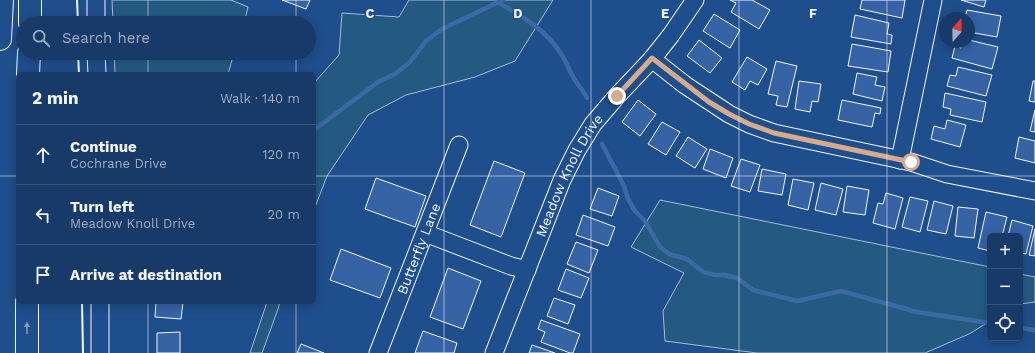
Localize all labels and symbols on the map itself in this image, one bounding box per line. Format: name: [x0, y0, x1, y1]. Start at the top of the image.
text: C: [366, 6, 375, 21]
text: D: [513, 6, 523, 21]
text: E: [661, 6, 669, 21]
text: F: [809, 6, 817, 21]
north arrow: [939, 12, 975, 48]
route end: [608, 87, 626, 105]
street label: Meadow Knoll Drive: [532, 111, 606, 239]
route start: [902, 153, 920, 171]
street label: Butterfly Lane: [394, 201, 444, 297]
one-way arrow: [24, 321, 30, 334]

